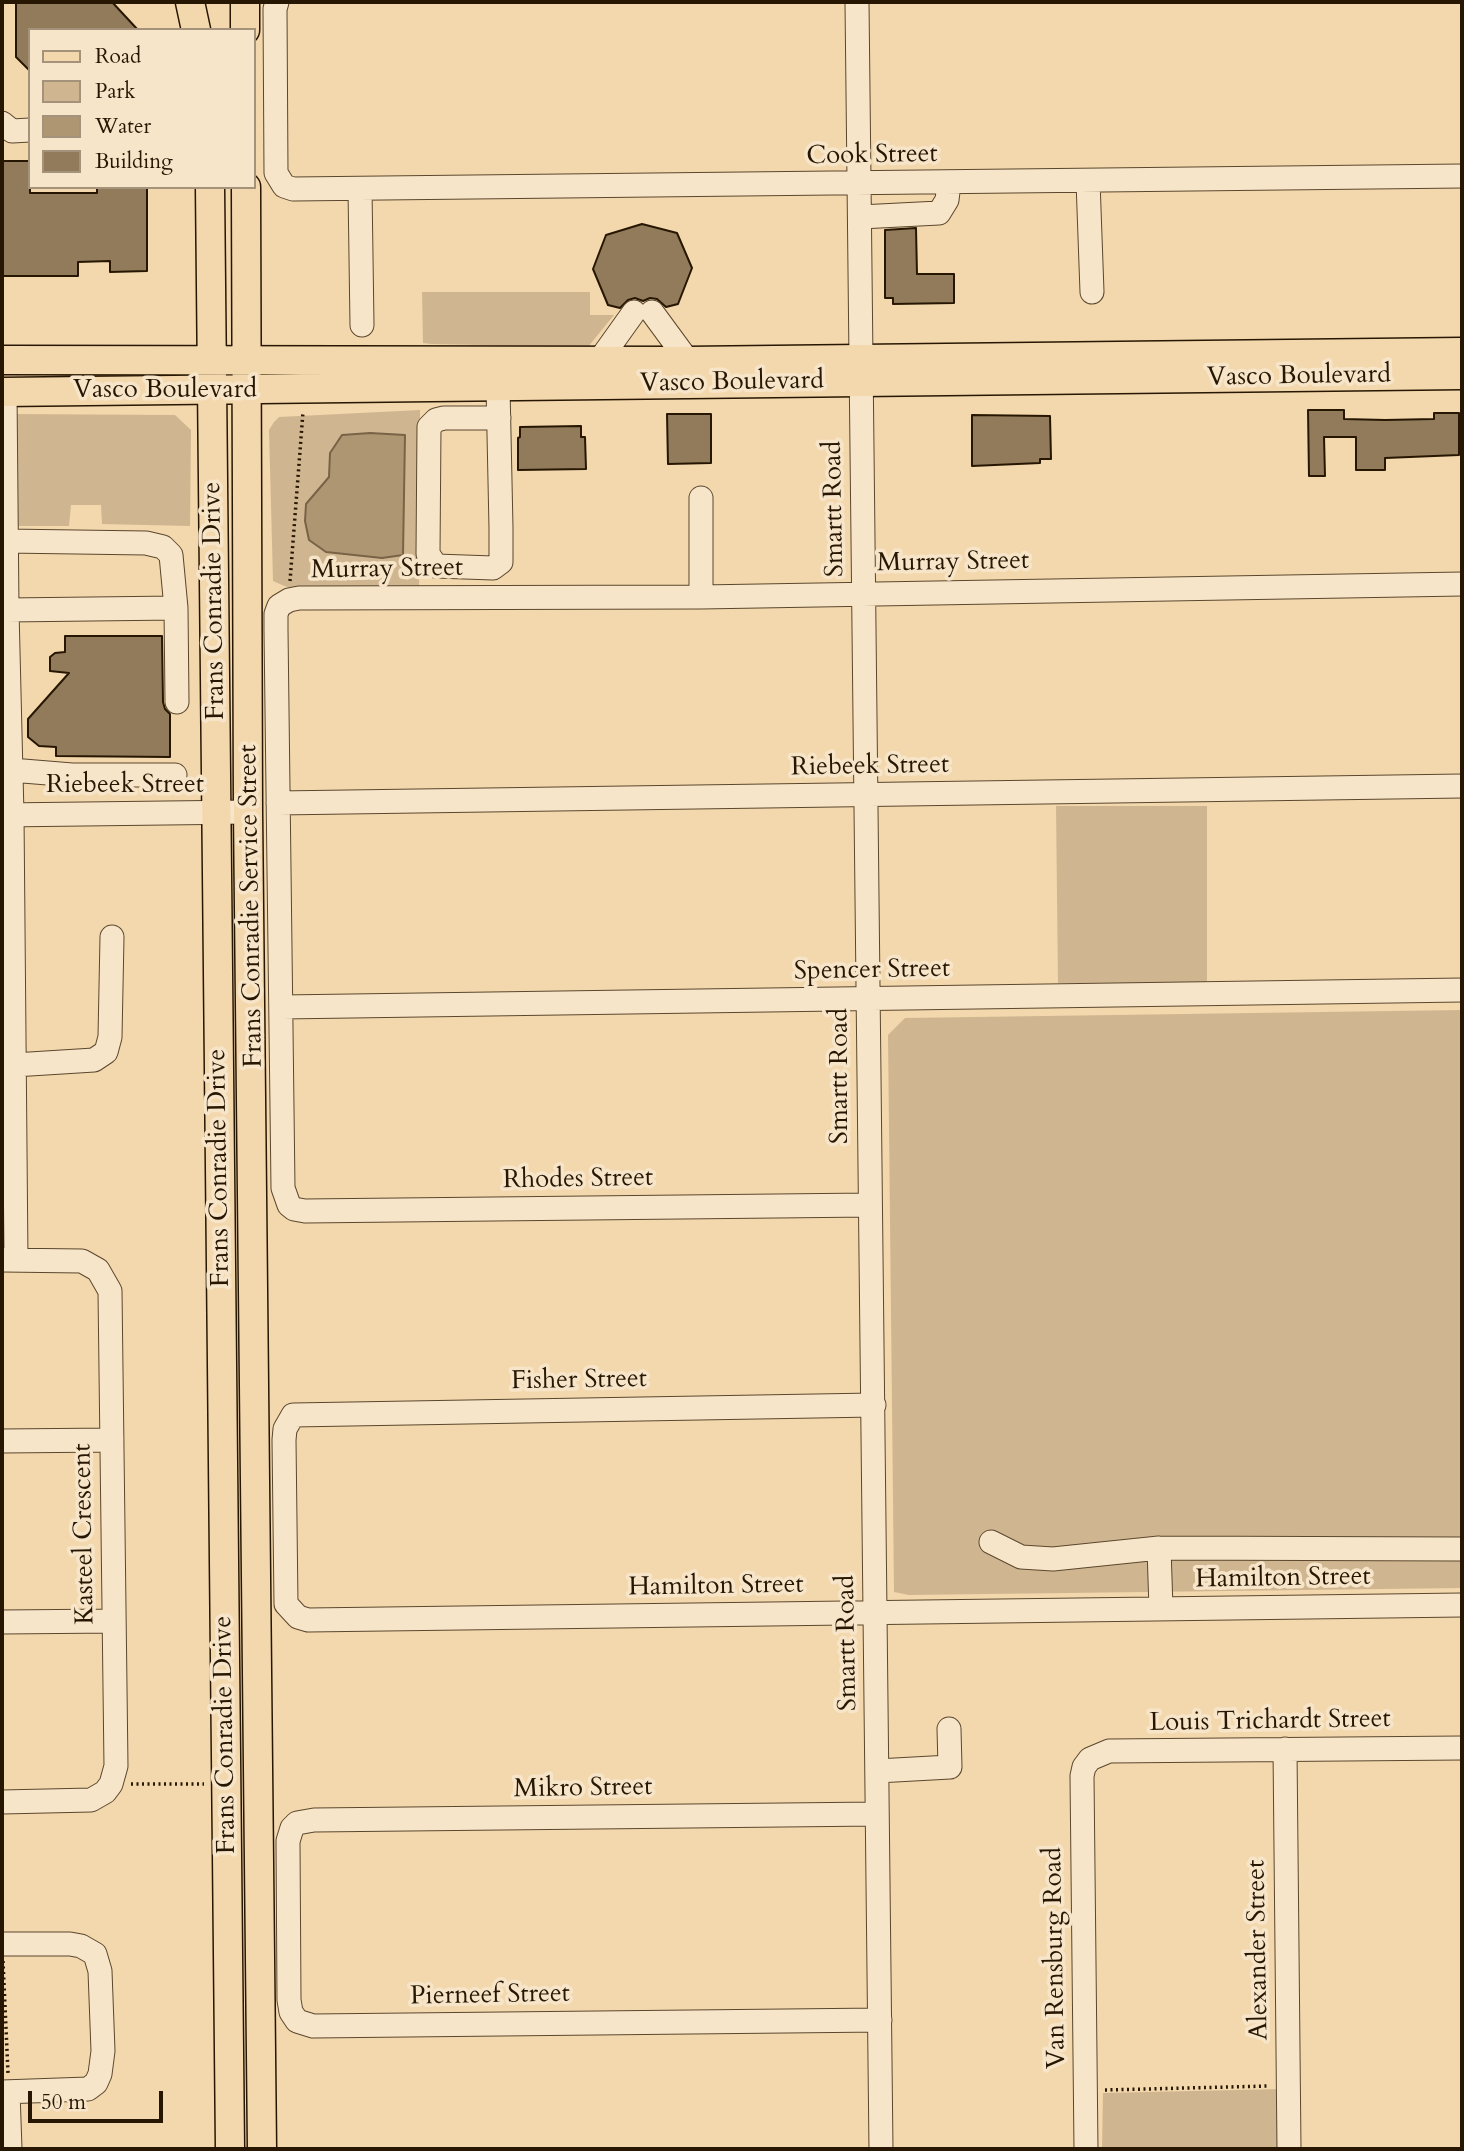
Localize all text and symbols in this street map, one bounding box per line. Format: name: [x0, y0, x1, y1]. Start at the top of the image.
legend: [28, 28, 256, 189]
text: Road: [95, 42, 141, 71]
text: Park: [95, 77, 135, 106]
text: Water: [95, 112, 151, 141]
street label: Cook Street: [806, 139, 938, 173]
text: Building: [95, 147, 173, 176]
street label: Vasco Boulevard: [1207, 360, 1391, 394]
street label: Vasco Boulevard: [640, 366, 824, 400]
street label: Vasco Boulevard: [73, 375, 257, 407]
street label: Smartt Road: [818, 441, 852, 577]
street label: Frans Conradie Drive: [197, 482, 233, 720]
street label: Murray Street: [877, 546, 1029, 580]
street label: Murray Street: [311, 553, 463, 587]
street label: Frans Conradie Service Street: [234, 744, 270, 1068]
street label: Riebeek Street: [791, 750, 949, 784]
street label: Riebeek Street: [46, 770, 204, 802]
street label: Spencer Street: [794, 954, 950, 988]
street label: Smartt Road: [825, 1008, 857, 1144]
street label: Frans Conradie Drive: [202, 1049, 238, 1287]
street label: Rhodes Street: [503, 1163, 653, 1197]
street label: Fisher Street: [511, 1364, 647, 1398]
street label: Kasteel Crescent: [68, 1443, 102, 1625]
street label: Hamilton Street: [1195, 1562, 1371, 1596]
street label: Hamilton Street: [628, 1570, 804, 1604]
street label: Smartt Road: [831, 1575, 865, 1711]
street label: Frans Conradie Drive: [208, 1616, 244, 1854]
street label: Louis Trichardt Street: [1149, 1704, 1391, 1740]
street label: Mikro Street: [513, 1772, 653, 1806]
street label: Van Rensburg Road: [1038, 1847, 1074, 2069]
street label: Alexander Street: [1242, 1859, 1276, 2041]
street label: Pierneef Street: [410, 1979, 570, 2013]
scale bar: [32, 2078, 166, 2122]
text: 50 m: [41, 2088, 86, 2117]

